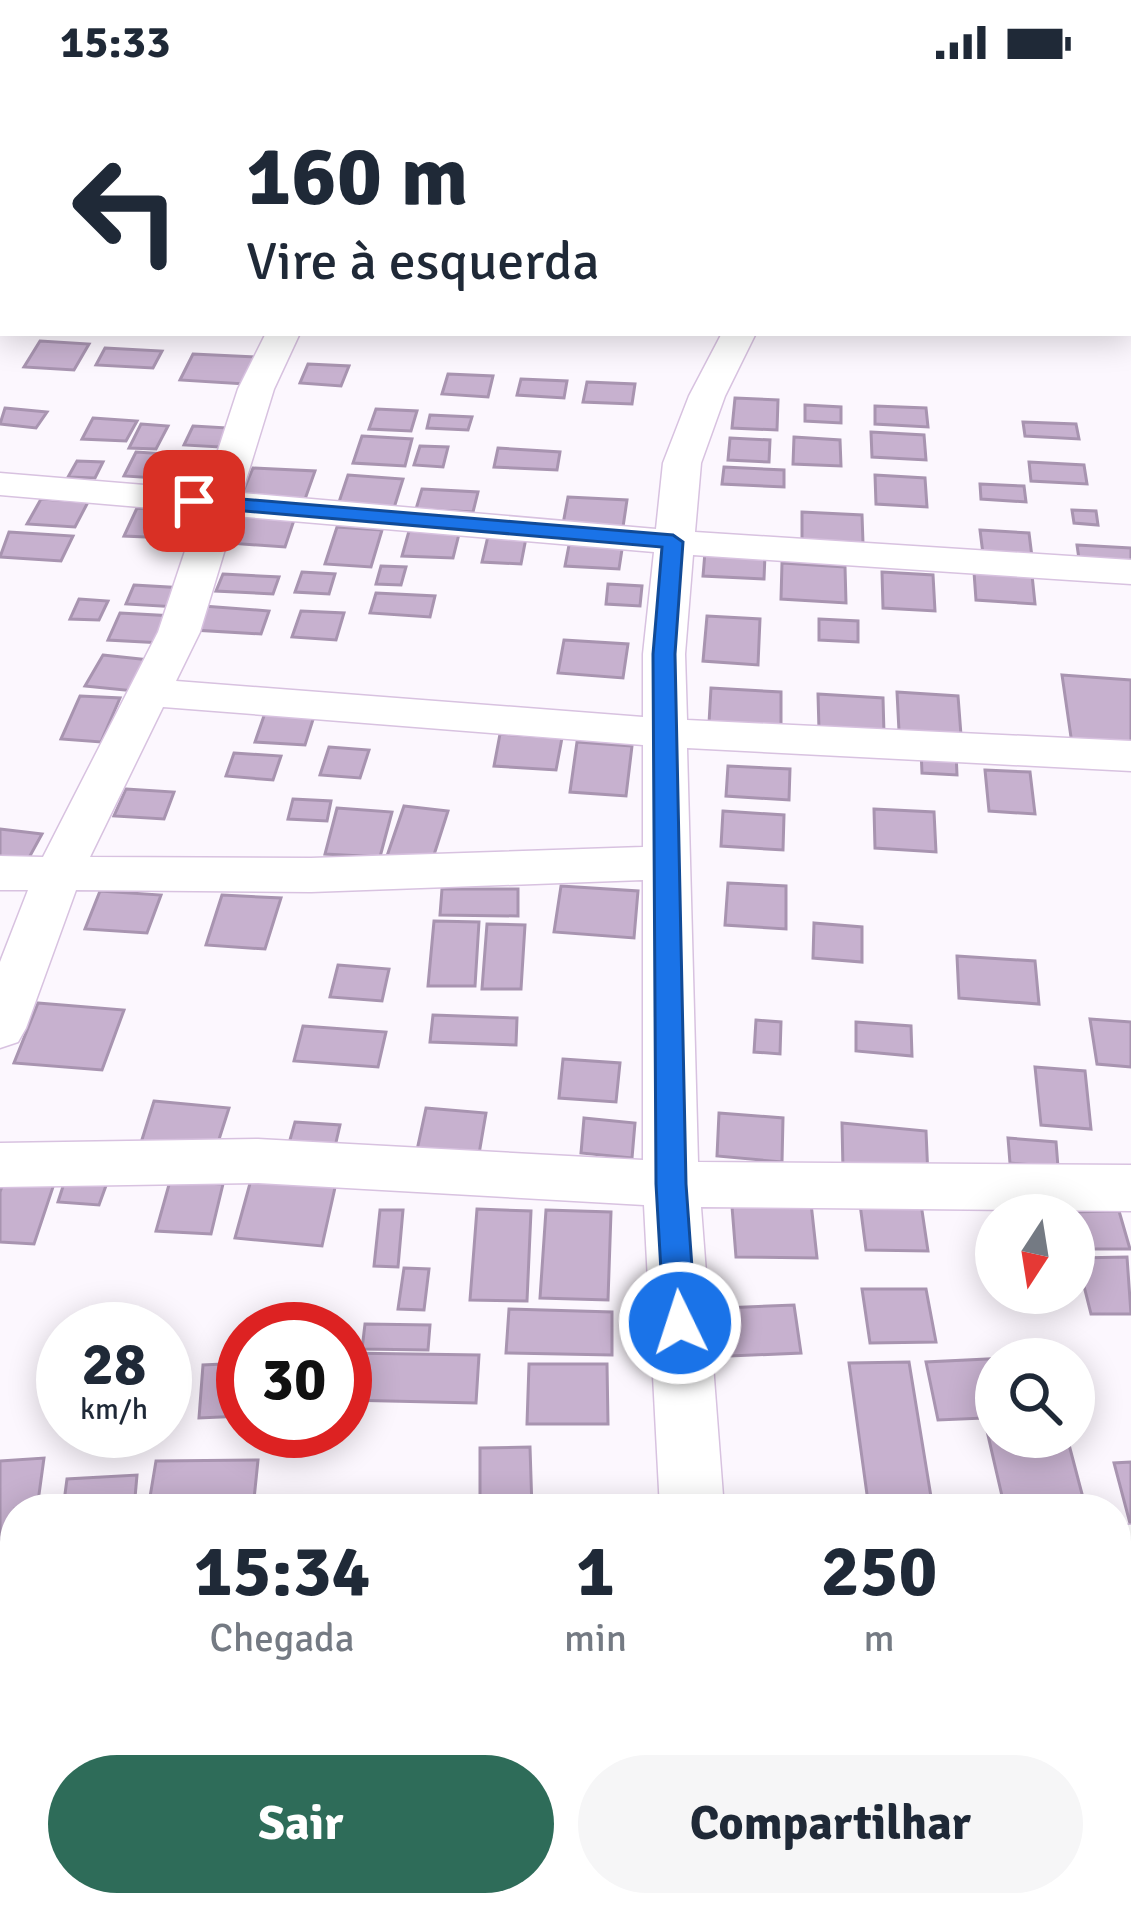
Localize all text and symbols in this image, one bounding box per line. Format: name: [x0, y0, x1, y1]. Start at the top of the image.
text: 15:33: [60, 15, 170, 70]
text: 160 m: [246, 125, 468, 229]
icon: left: [48, 132, 204, 288]
text: Vire à esquerda: [246, 228, 600, 295]
pin: [143, 450, 245, 552]
icon: arrive: [161, 468, 227, 534]
north arrow: [975, 1194, 1095, 1314]
map controls: [975, 1194, 1095, 1458]
position arrow: [617, 1260, 743, 1386]
speed limit sign: 30: [216, 1302, 372, 1458]
text: 28: [82, 1328, 146, 1402]
button: search: [975, 1338, 1095, 1458]
text: km/h: [80, 1391, 148, 1428]
text: 15:34: [194, 1527, 370, 1616]
text: 1: [576, 1527, 615, 1616]
text: 250: [821, 1527, 937, 1616]
text: Chegada: [210, 1614, 355, 1662]
text: min: [564, 1614, 627, 1662]
text: m: [863, 1614, 895, 1662]
button: Sair: [48, 1755, 554, 1893]
button: Compartilhar: [578, 1755, 1083, 1893]

